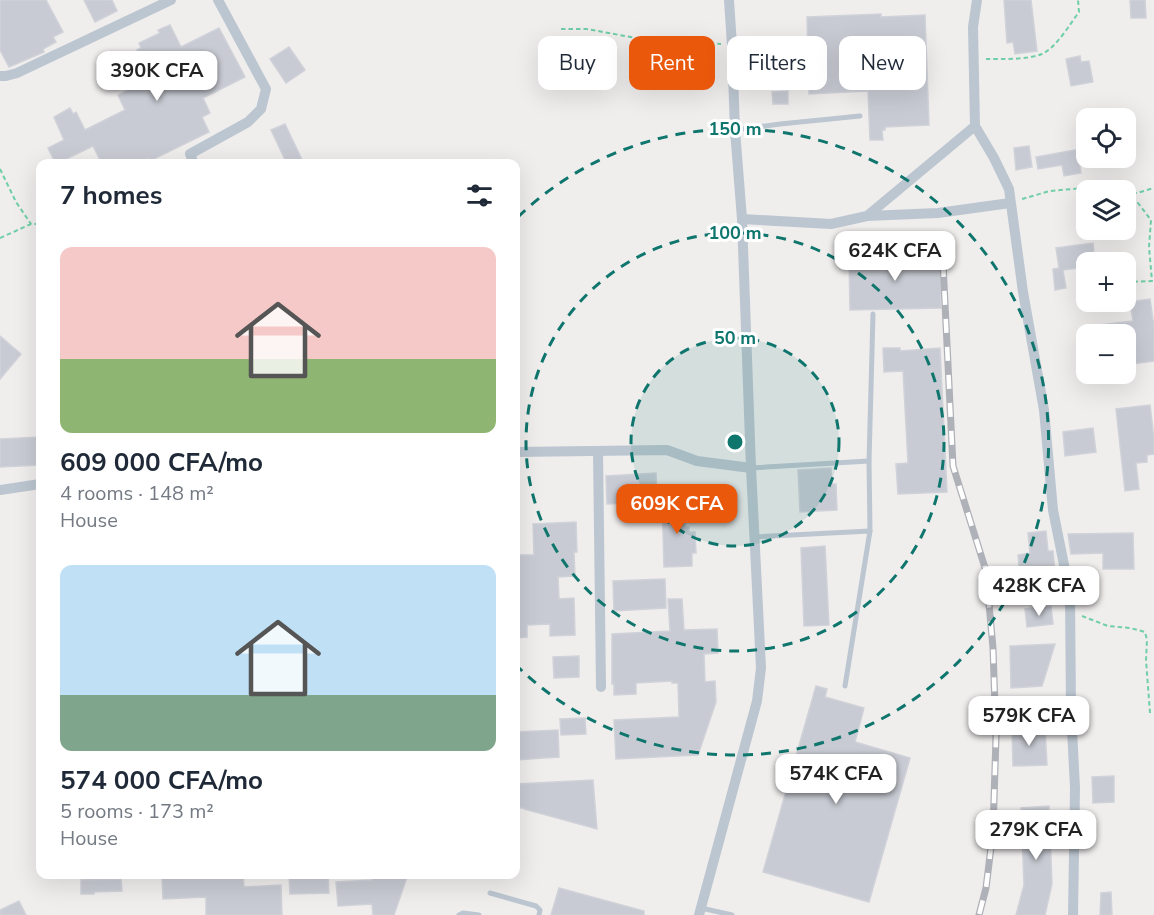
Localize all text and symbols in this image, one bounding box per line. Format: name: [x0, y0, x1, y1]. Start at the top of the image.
chip: Buy: [538, 36, 617, 90]
chip: Rent: [629, 36, 715, 90]
chip: Filters: [727, 36, 827, 90]
chip: New: [839, 36, 926, 90]
pin: 390K CFA: [95, 51, 219, 102]
text: 390K CFA: [110, 57, 204, 84]
map controls: [1076, 108, 1136, 384]
button: locate: [1076, 108, 1136, 168]
text: 150 m: [708, 117, 762, 141]
text: 7 homes: [60, 178, 162, 213]
icon: filters: [463, 179, 496, 212]
button: layers: [1076, 180, 1136, 240]
text: 100 m: [708, 221, 762, 245]
pin: 624K CFA: [833, 231, 957, 282]
text: 624K CFA: [848, 237, 942, 264]
button: +: [1076, 252, 1136, 312]
icon: home: [224, 286, 332, 394]
button: −: [1076, 324, 1136, 384]
text: 50 m: [714, 326, 756, 350]
centre of rings: [725, 432, 745, 452]
text: 609 000 CFA/mo: [60, 445, 263, 480]
text: 4 rooms · 148 m²: [60, 480, 214, 507]
pin: 609K CFA: [615, 484, 739, 535]
text: 609K CFA: [630, 490, 724, 517]
text: House: [60, 507, 118, 534]
pin: 428K CFA: [977, 566, 1101, 617]
text: 428K CFA: [992, 572, 1086, 599]
icon: home: [224, 604, 332, 712]
pin: 579K CFA: [967, 696, 1091, 747]
text: 579K CFA: [982, 702, 1076, 729]
pin: 574K CFA: [774, 754, 898, 805]
text: 574K CFA: [789, 760, 883, 787]
text: 574 000 CFA/mo: [60, 763, 263, 798]
text: 5 rooms · 173 m²: [60, 798, 214, 825]
pin: 279K CFA: [974, 810, 1098, 861]
text: 279K CFA: [989, 816, 1083, 843]
text: House: [60, 825, 118, 852]

